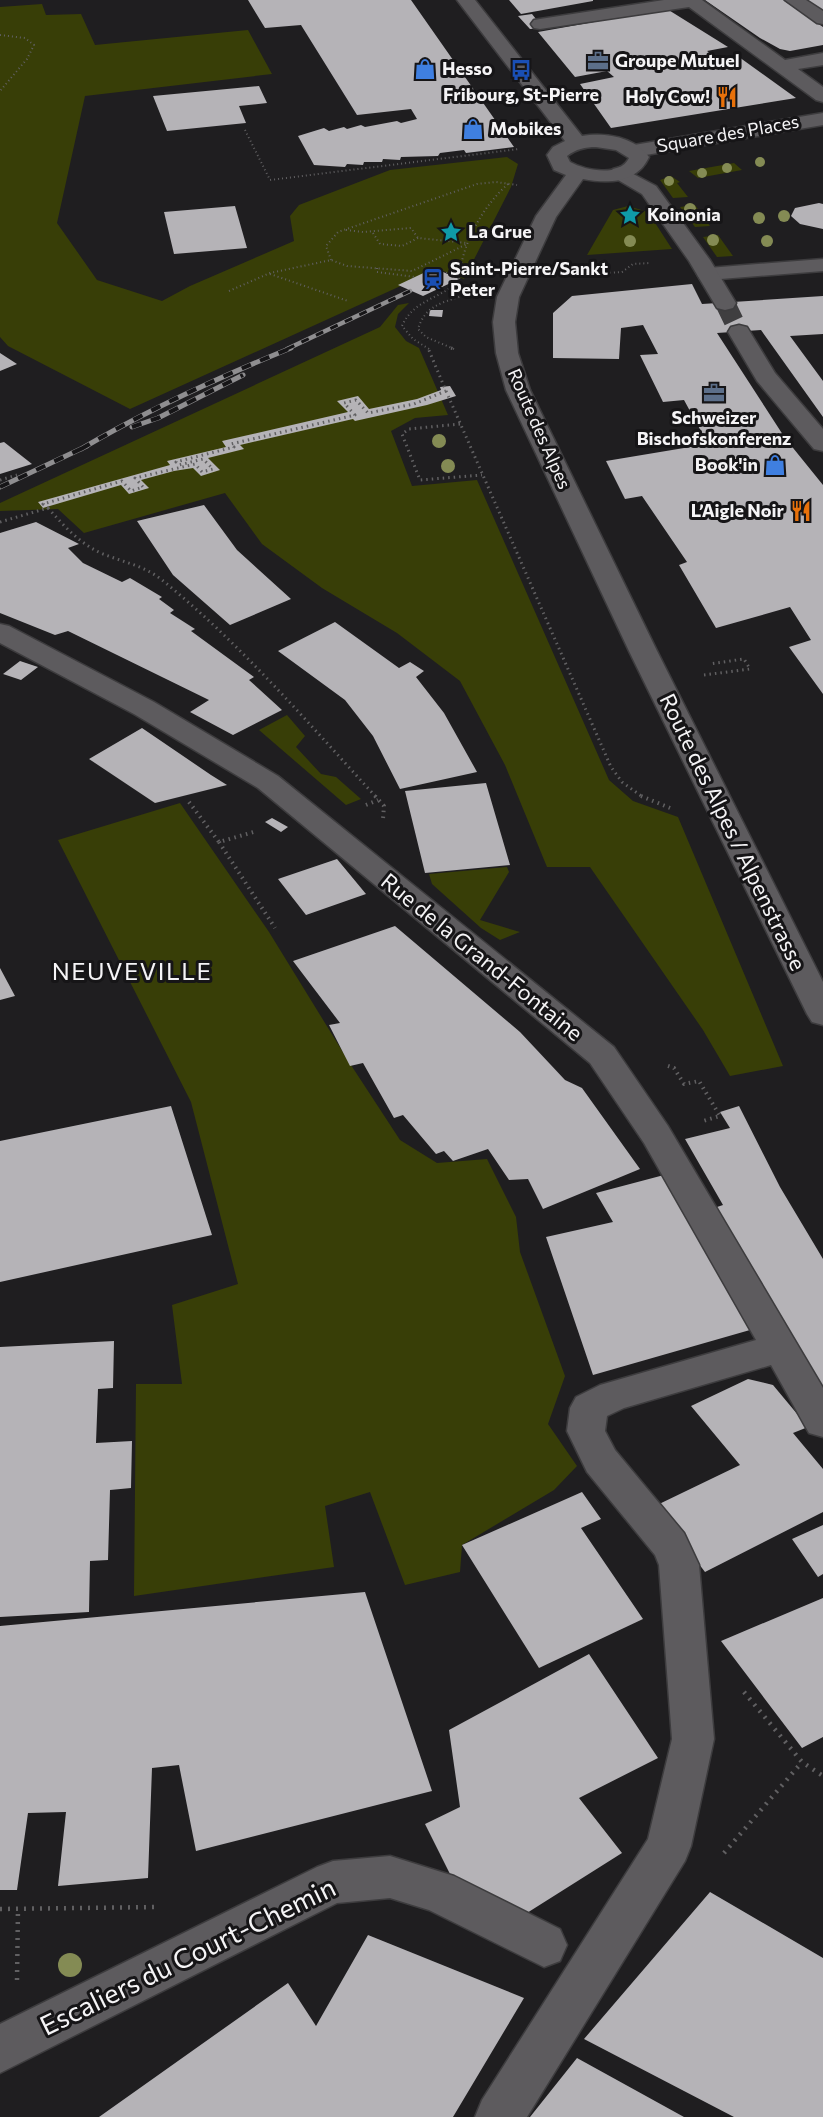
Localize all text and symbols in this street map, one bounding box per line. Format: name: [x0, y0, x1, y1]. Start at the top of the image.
office icon: Groupe Mutuel: [586, 49, 610, 73]
place label: Groupe Mutuel: [615, 49, 740, 71]
shop icon: Hesso: [413, 57, 437, 81]
place label: Hesso: [442, 57, 493, 79]
bus stop icon: Fribourg, St-Pierre: [509, 58, 533, 82]
place label: Fribourg, St-Pierre: [443, 83, 599, 105]
place label: Holy Cow!: [625, 85, 710, 107]
restaurant icon: Holy Cow!: [715, 85, 739, 109]
street label: Square des Places: [655, 110, 801, 156]
shop icon: Mobikes: [461, 117, 485, 141]
place label: Mobikes: [490, 117, 561, 139]
place icon: Koinonia: [618, 203, 642, 227]
place label: Koinonia: [647, 203, 721, 225]
place icon: La Grue: [439, 220, 463, 244]
place label: La Grue: [468, 220, 532, 242]
place label: Saint-Pierre/Sankt Peter: [450, 257, 608, 300]
station icon: Saint-Pierre/Sankt Peter: [421, 267, 445, 291]
street label: Route des Alpes: [504, 365, 576, 492]
office icon: Schweizer Bischofskonferenz: [702, 381, 726, 405]
place label: Schweizer Bischofskonferenz: [637, 406, 791, 449]
place label: Book'in: [695, 453, 758, 475]
shop icon: Book'in: [763, 453, 787, 477]
place label: L’Aigle Noir: [691, 499, 785, 521]
restaurant icon: L’Aigle Noir: [789, 499, 813, 523]
street label: Route des Alpes / Alpenstrasse: [654, 689, 812, 975]
street label: Rue de la Grand-Fontaine: [376, 867, 589, 1046]
district label: NEUVEVILLE: [52, 956, 212, 985]
street label: Escaliers du Court-Chemin: [34, 1870, 340, 2042]

